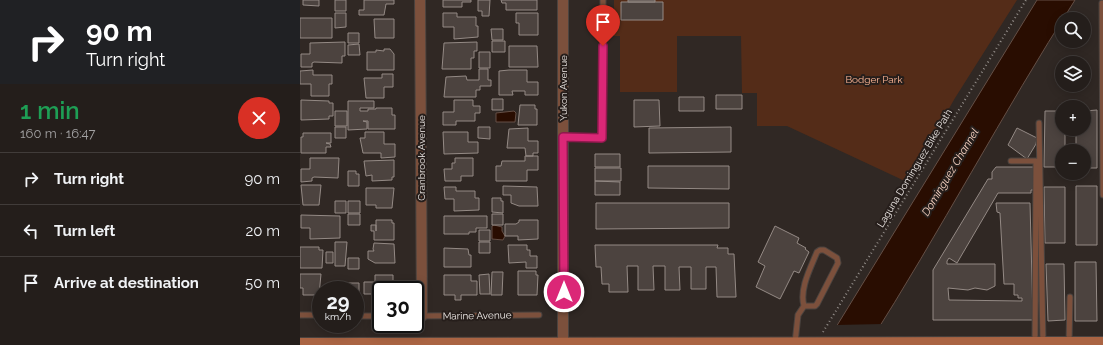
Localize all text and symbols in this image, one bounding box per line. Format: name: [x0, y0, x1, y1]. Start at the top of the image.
pin: [586, 5, 620, 46]
icon: arrive: [592, 11, 614, 33]
map controls: [1055, 12, 1091, 180]
button: search: [1055, 12, 1091, 48]
text: 90 m: [86, 15, 152, 48]
icon: right: [20, 16, 72, 68]
text: Turn right: [86, 49, 165, 70]
street label: Yukon Avenue: [558, 55, 569, 121]
button: layers: [1055, 56, 1091, 92]
park label: Bodger Park: [845, 74, 903, 85]
text: 1 min: [20, 96, 80, 125]
button: close: [238, 97, 280, 139]
button: +: [1055, 100, 1091, 136]
street label: Laguna Dominguez Bike Path: [875, 107, 954, 229]
street label: Cranbrook Avenue: [416, 115, 427, 201]
text: 160 m · 16:47: [20, 126, 96, 141]
water label: Dominguez Channel: [919, 126, 982, 218]
button: −: [1055, 144, 1091, 180]
icon: right: [20, 168, 42, 190]
text: Turn right: [54, 170, 124, 188]
text: 90 m: [244, 170, 280, 188]
icon: left: [20, 220, 42, 242]
text: Turn left: [54, 222, 115, 240]
text: 20 m: [245, 222, 280, 240]
position arrow: [543, 271, 585, 313]
icon: arrive: [20, 272, 42, 294]
text: Arrive at destination: [54, 274, 199, 292]
text: 50 m: [245, 274, 280, 292]
speed limit sign: 30: [372, 281, 424, 333]
text: 29: [326, 290, 350, 314]
street label: Marine Avenue: [442, 309, 512, 322]
text: km/h: [325, 311, 351, 322]

